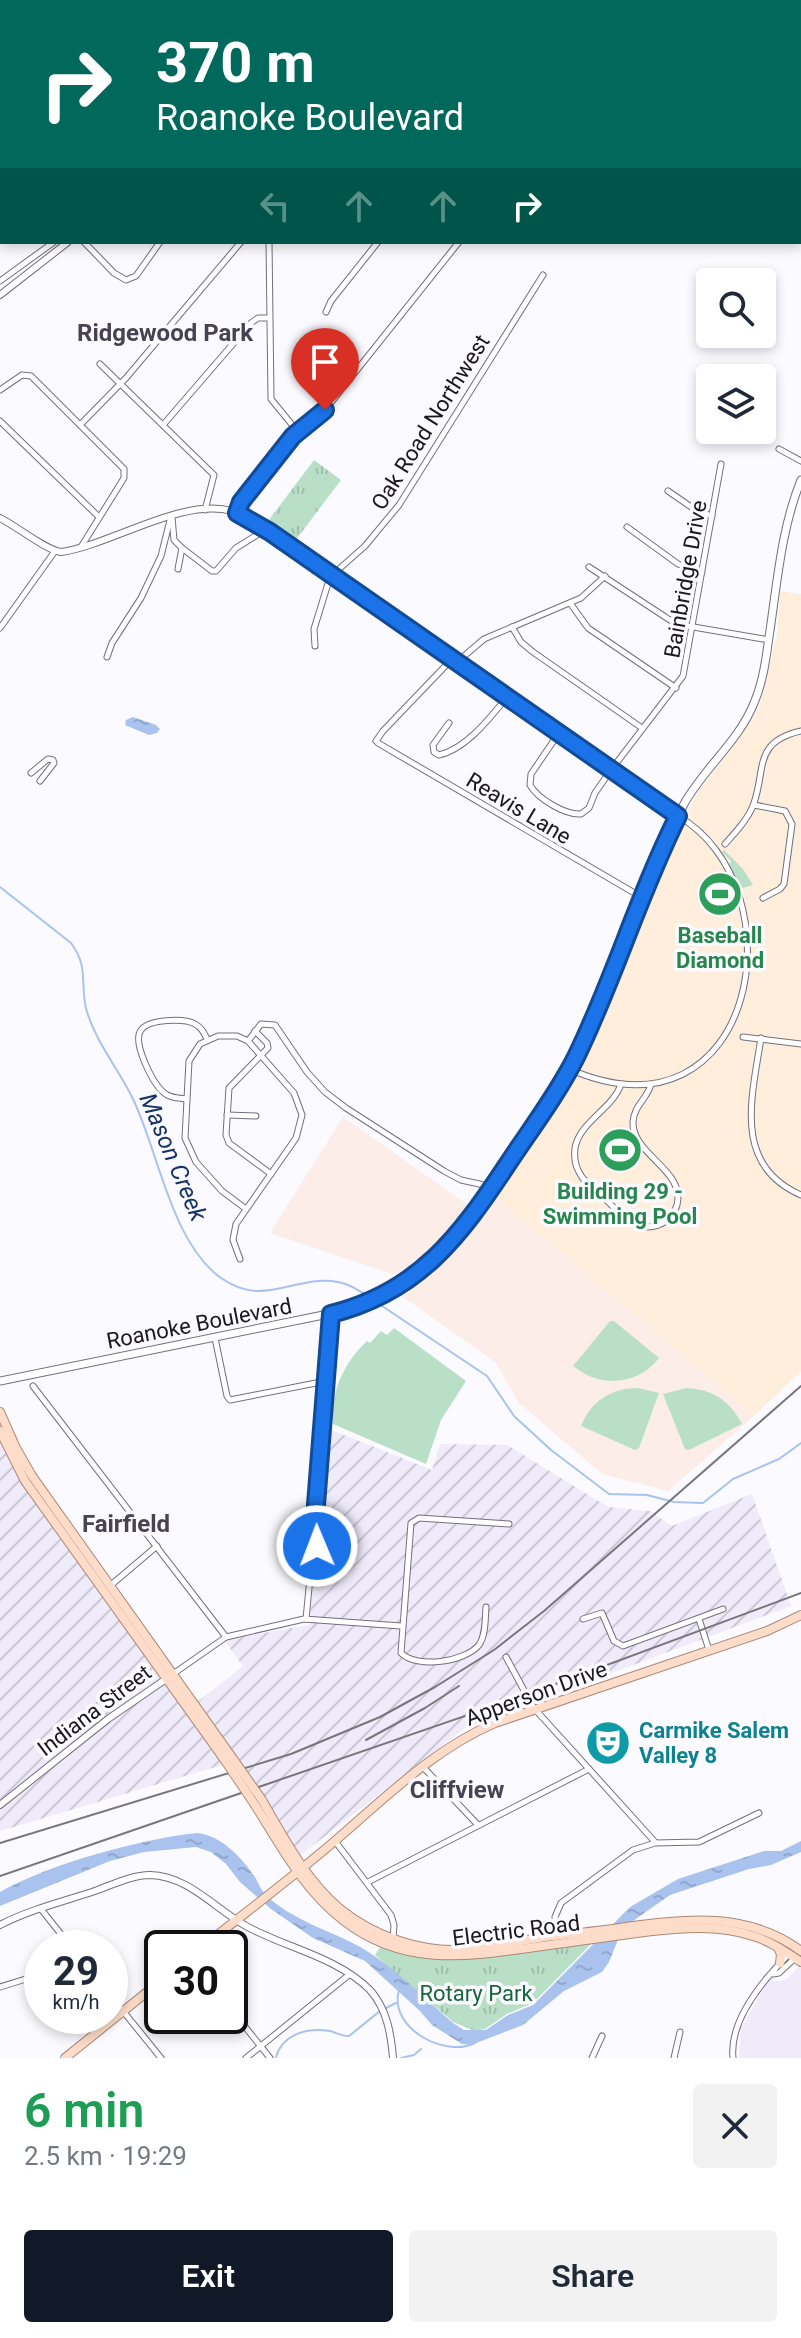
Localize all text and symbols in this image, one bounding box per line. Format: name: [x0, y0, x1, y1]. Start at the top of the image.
text: 370 m: [156, 30, 315, 96]
icon: right: [24, 32, 128, 136]
text: Roanoke Boulevard: [156, 97, 464, 139]
icon: left: [253, 184, 297, 228]
icon: ahead: [337, 184, 381, 228]
icon: ahead: [421, 184, 465, 228]
icon: right: [505, 184, 549, 228]
map controls: [696, 268, 776, 444]
button: search: [696, 268, 776, 348]
district label: Ridgewood Park: [77, 319, 254, 347]
pin: [291, 328, 359, 410]
street label: Oak Road Northwest: [366, 330, 495, 515]
icon: arrive: [303, 340, 347, 384]
button: layers: [696, 364, 776, 444]
street label: Bainbridge Drive: [659, 498, 712, 660]
street label: Reavis Lane: [462, 767, 576, 849]
sports icon: Baseball Diamond: [696, 870, 744, 918]
place label: Baseball Diamond: [676, 923, 764, 973]
water label: Mason Creek: [133, 1089, 213, 1226]
sports icon: Building 29 - Swimming Pool: [596, 1126, 644, 1174]
place label: Building 29 - Swimming Pool: [543, 1179, 697, 1229]
street label: Roanoke Boulevard: [104, 1293, 294, 1354]
position arrow: [275, 1504, 359, 1588]
district label: Fairfield: [82, 1510, 170, 1538]
street label: Apperson Drive: [462, 1656, 611, 1731]
street label: Indiana Street: [33, 1660, 156, 1761]
place label: Carmike Salem Valley 8: [639, 1718, 789, 1768]
theatre icon: Carmike Salem Valley 8: [584, 1719, 632, 1767]
district label: Cliffview: [410, 1776, 505, 1804]
street label: Electric Road: [451, 1910, 581, 1951]
speed limit sign: 30: [144, 1930, 248, 2034]
text: 29: [53, 1948, 99, 1995]
park label: Rotary Park: [419, 1981, 533, 2006]
text: km/h: [53, 1990, 99, 2014]
text: 6 min: [24, 2082, 144, 2139]
button: close: [693, 2084, 777, 2168]
text: 2.5 km · 19:29: [24, 2141, 187, 2171]
button: Exit: [24, 2230, 393, 2322]
button: Share: [409, 2230, 777, 2322]

